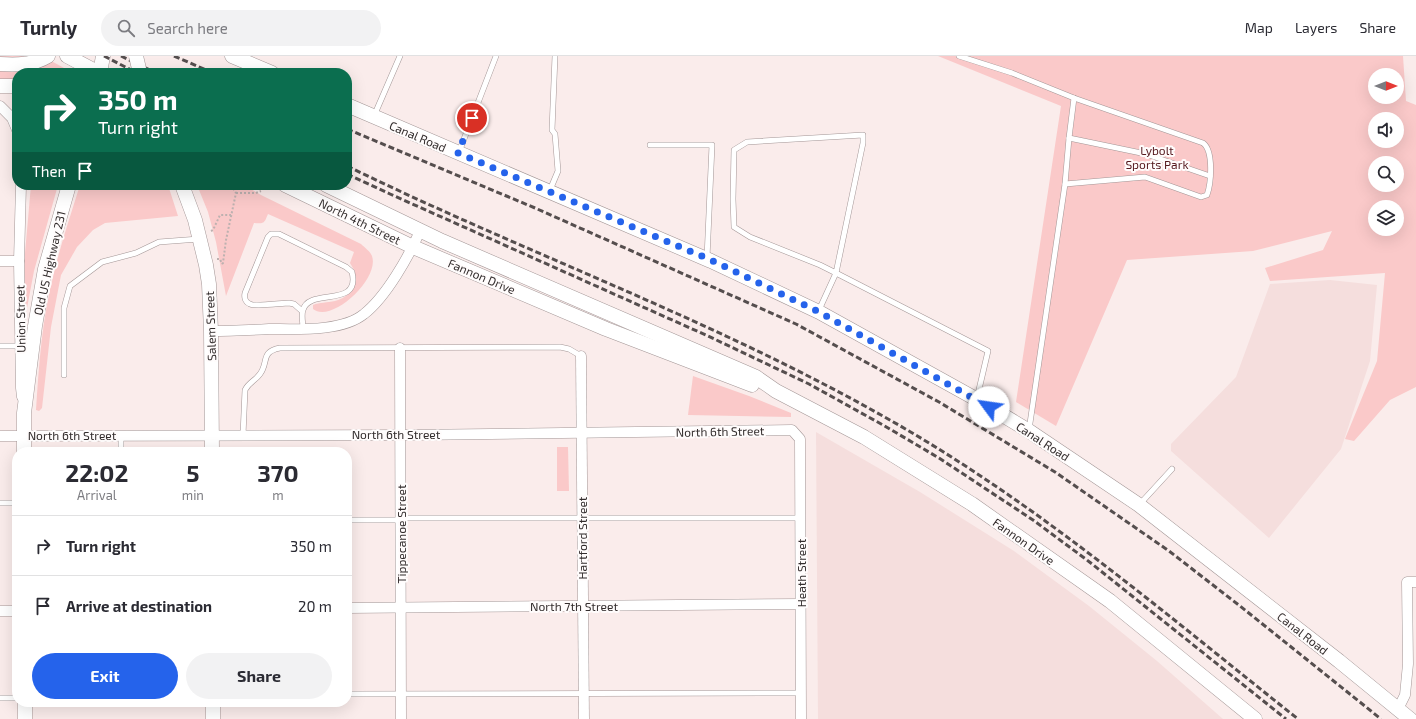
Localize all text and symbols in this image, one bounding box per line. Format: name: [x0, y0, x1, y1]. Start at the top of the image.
search box: [101, 10, 381, 46]
text: Turnly: [20, 16, 77, 39]
icon: search: [115, 17, 137, 39]
text: Search here: [147, 19, 228, 37]
text: Map: [1245, 19, 1273, 36]
text: Layers: [1295, 19, 1337, 36]
text: Share: [1359, 19, 1396, 36]
north arrow: [1368, 68, 1404, 104]
map controls: [1368, 68, 1404, 236]
text: 350 m: [98, 82, 178, 116]
icon: right: [32, 84, 84, 136]
pin: [455, 101, 489, 135]
icon: arrive: [461, 107, 483, 129]
button: sound: [1368, 112, 1404, 148]
text: Turn right: [98, 116, 178, 138]
street label: Canal Road: [387, 118, 449, 154]
park label: Lybolt Sports Park: [1125, 143, 1189, 171]
button: search: [1368, 156, 1404, 192]
icon: arrive: [74, 160, 96, 182]
text: Then: [32, 162, 66, 180]
street label: North 4th Street: [317, 195, 404, 247]
button: layers: [1368, 200, 1404, 236]
street label: Old US Highway 231: [30, 209, 68, 317]
street label: Fannon Drive: [446, 256, 518, 296]
street label: Union Street: [12, 285, 28, 353]
street label: Salem Street: [202, 290, 218, 361]
position arrow: [968, 386, 1010, 428]
street label: Canal Road: [1014, 419, 1072, 463]
street label: North 6th Street: [676, 423, 765, 439]
street label: North 6th Street: [352, 427, 441, 441]
street label: North 6th Street: [28, 428, 117, 442]
text: 22:02: [65, 458, 128, 487]
text: 5: [186, 458, 199, 487]
text: 370: [257, 458, 299, 487]
street label: Tippecanoe Street: [394, 484, 408, 584]
text: Arrival: [77, 487, 117, 503]
text: min: [182, 487, 204, 503]
text: m: [272, 487, 284, 503]
street label: Hartford Street: [575, 496, 589, 579]
street label: Fannon Drive: [991, 515, 1057, 567]
icon: right: [32, 535, 54, 557]
text: Turn right: [66, 537, 136, 555]
text: 350 m: [290, 537, 332, 555]
street label: Heath Street: [794, 538, 808, 607]
icon: arrive: [32, 595, 54, 617]
text: Arrive at destination: [66, 597, 212, 615]
text: 20 m: [298, 597, 332, 615]
street label: North 7th Street: [530, 599, 618, 613]
street label: Canal Road: [1275, 609, 1331, 657]
button: Exit: [32, 653, 178, 699]
button: Share: [186, 653, 332, 699]

